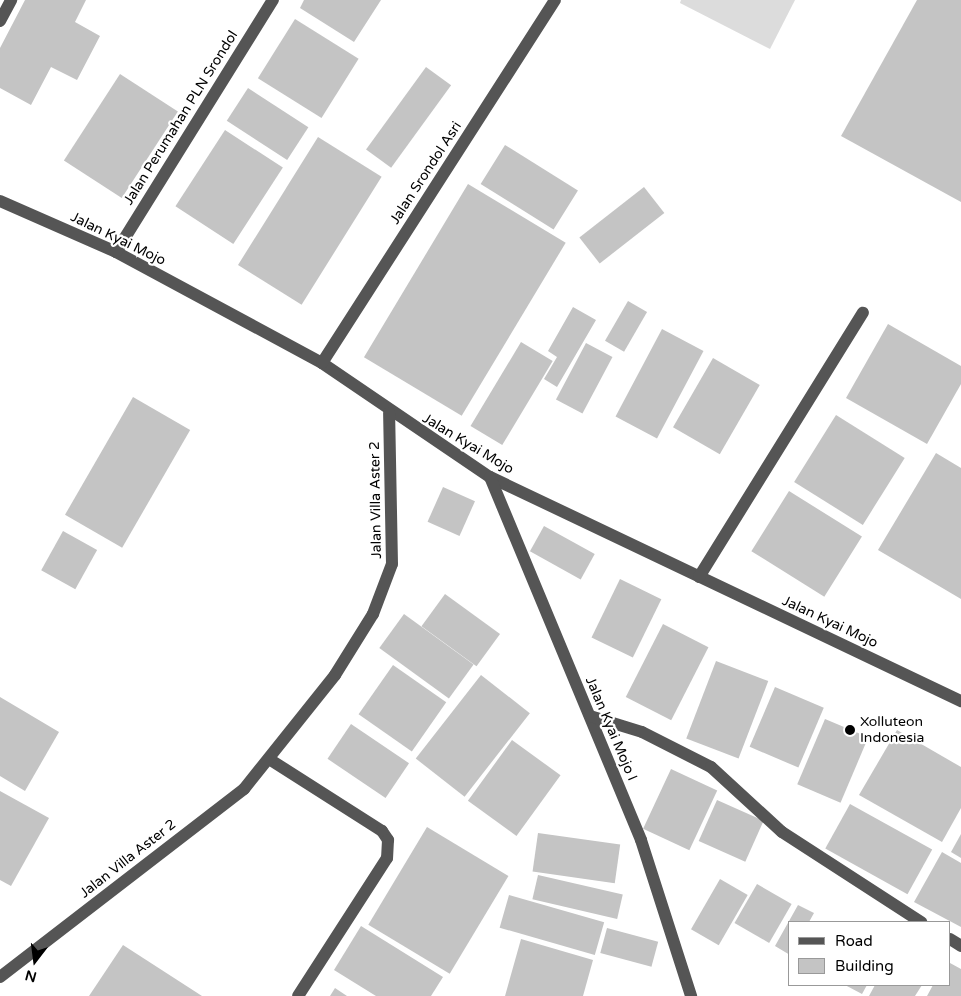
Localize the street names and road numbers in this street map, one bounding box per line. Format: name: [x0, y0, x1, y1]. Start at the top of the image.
street label: Jalan Perumahan PLN Srondol: [120, 28, 242, 208]
street label: Jalan Srondol Asri: [387, 118, 465, 228]
street label: Jalan Kyai Mojo: [68, 209, 168, 269]
street label: Jalan Kyai Mojo: [419, 410, 517, 478]
street label: Jalan Villa Aster 2: [367, 441, 385, 559]
street label: Jalan Kyai Mojo: [779, 592, 881, 652]
street label: Jalan Kyai Mojo I: [582, 675, 640, 783]
street label: Jalan Villa Aster 2: [77, 816, 179, 902]

